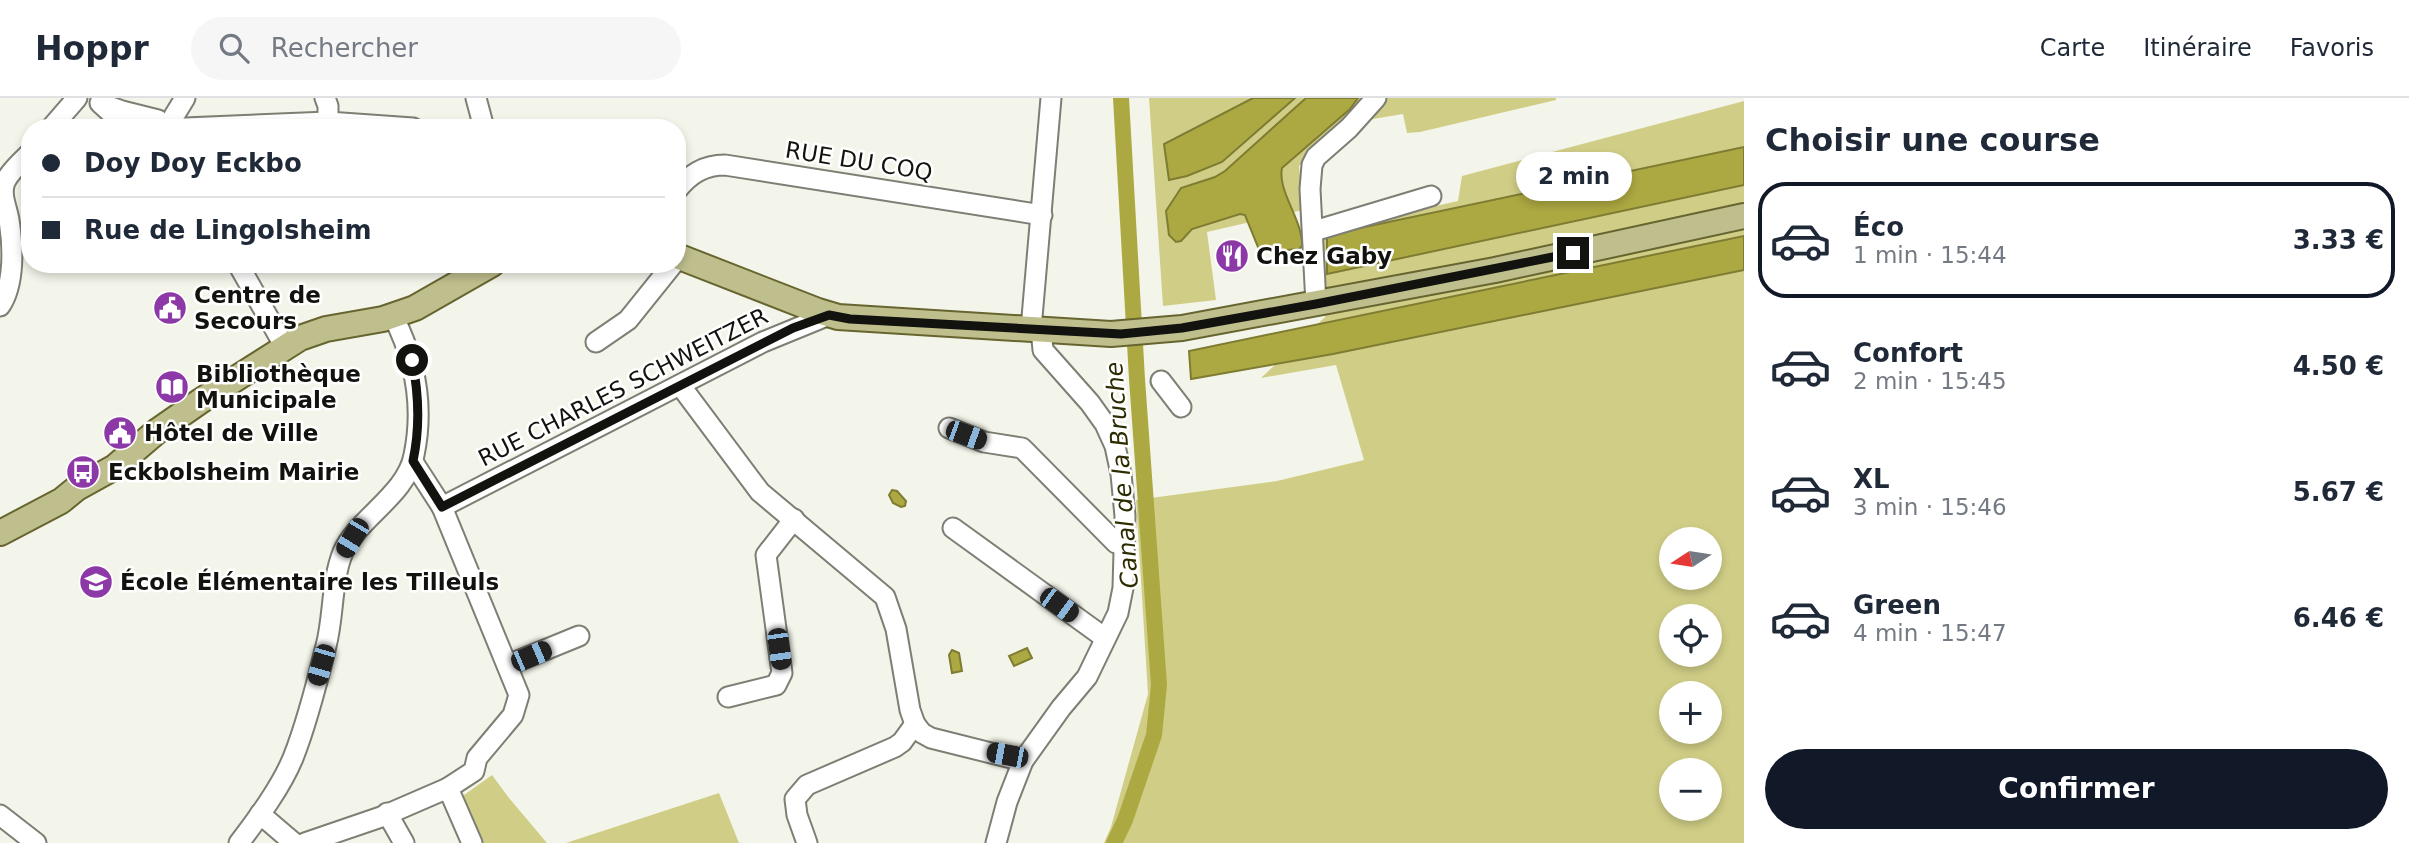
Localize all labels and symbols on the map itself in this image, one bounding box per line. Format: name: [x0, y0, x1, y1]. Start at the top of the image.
street label: RUE DU COQ: [783, 137, 935, 185]
callout: 2 min: [1515, 152, 1631, 200]
restaurant icon: Chez Gaby: [1213, 237, 1251, 275]
route end: [1557, 237, 1589, 269]
place label: Chez Gaby: [1256, 243, 1392, 269]
place label: Centre de Secours: [194, 282, 321, 334]
public building icon: Centre de Secours: [151, 289, 189, 327]
street label: RUE CHARLES SCHWEITZER: [474, 302, 772, 472]
route start: [396, 344, 428, 376]
place label: Bibliothèque Municipale: [196, 361, 361, 413]
water label: Canal de la Bruche: [1100, 361, 1144, 589]
library icon: Bibliothèque Municipale: [153, 368, 191, 406]
public building icon: Hôtel de Ville: [101, 414, 139, 452]
car: [943, 418, 990, 452]
place label: Hôtel de Ville: [144, 420, 318, 446]
bus stop icon: Eckbolsheim Mairie: [64, 453, 102, 491]
place label: Eckbolsheim Mairie: [108, 459, 359, 485]
car: [333, 515, 372, 561]
north arrow: [1659, 527, 1722, 590]
school or university icon: École Élémentaire les Tilleuls: [77, 563, 115, 601]
place label: École Élémentaire les Tilleuls: [120, 568, 499, 595]
car: [1036, 584, 1083, 626]
car: [766, 627, 793, 671]
car: [508, 638, 555, 674]
car: [306, 642, 337, 688]
car: [985, 741, 1030, 769]

